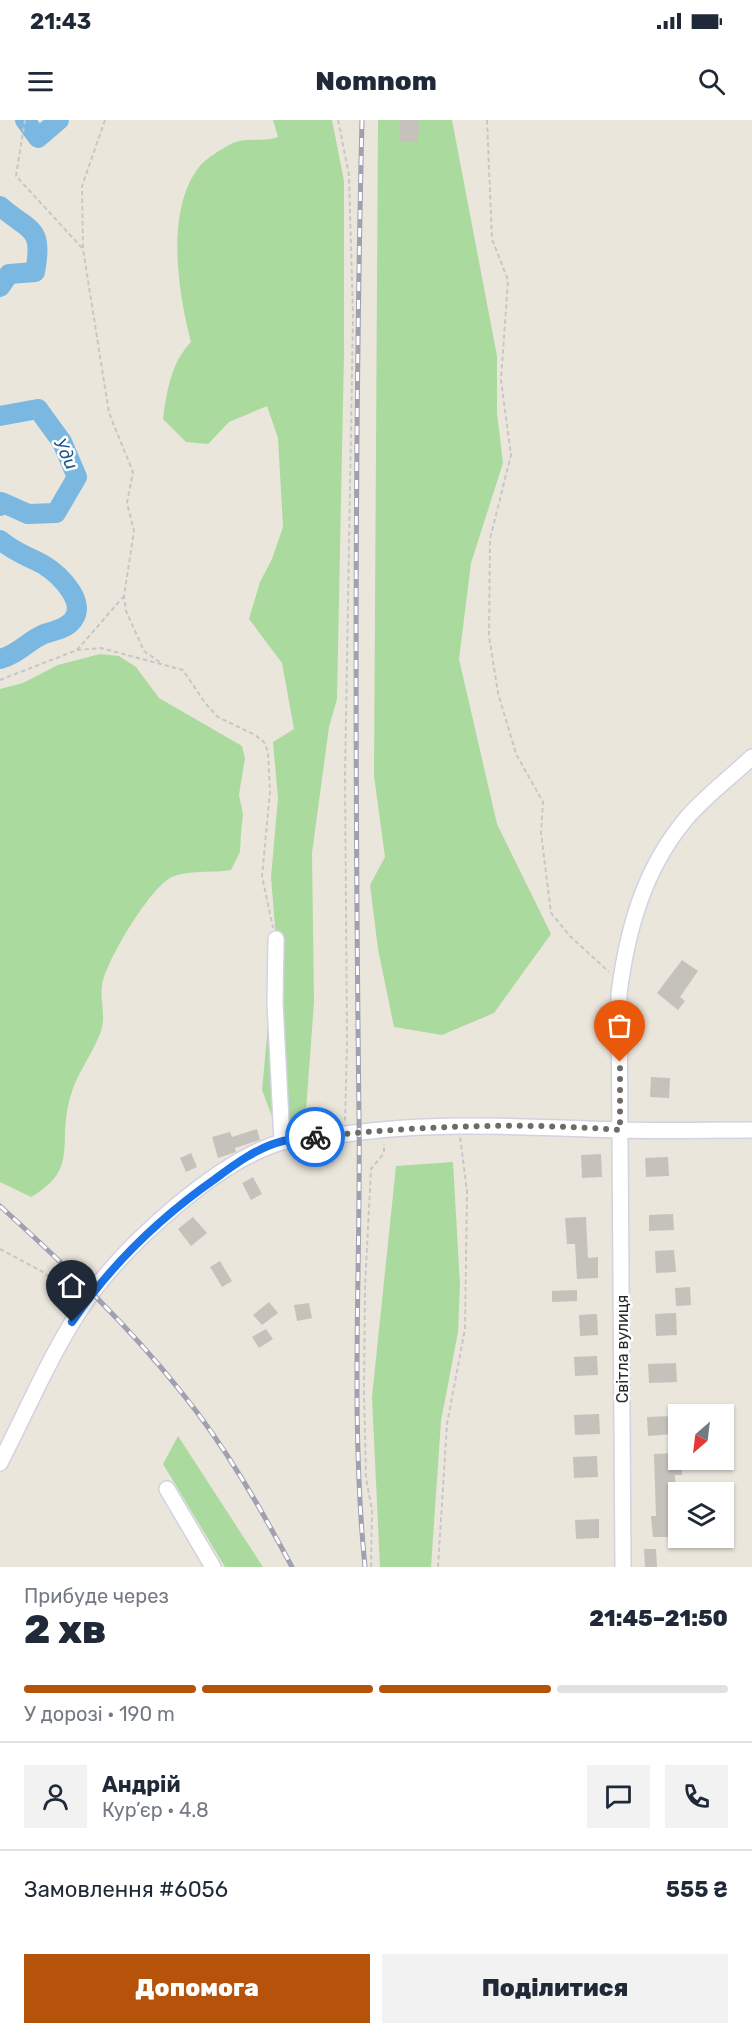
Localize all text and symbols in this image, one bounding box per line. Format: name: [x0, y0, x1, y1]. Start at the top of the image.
text: 21:43: [30, 8, 91, 35]
icon: menu: [24, 65, 57, 98]
text: Nomnom: [315, 65, 437, 97]
icon: search: [695, 65, 728, 98]
water label: Уди: [49, 435, 83, 473]
pin: [594, 1000, 645, 1062]
icon: bag: [603, 1009, 636, 1042]
courier: [285, 1107, 345, 1167]
icon: bike: [299, 1121, 332, 1154]
pin: [46, 1260, 97, 1322]
icon: home: [55, 1269, 88, 1302]
street label: Світла вулиця: [613, 1295, 632, 1403]
north arrow: [668, 1404, 734, 1470]
map controls: [668, 1404, 734, 1548]
button: layers: [668, 1482, 734, 1548]
text: Прибуде через: [24, 1584, 169, 1608]
text: 21:45–21:50: [589, 1605, 728, 1632]
text: 2 хв: [24, 1607, 106, 1653]
text: У дорозі · 190 m: [24, 1702, 175, 1726]
button: person: [24, 1765, 87, 1828]
button: chat: [587, 1765, 650, 1828]
button: phone: [665, 1765, 728, 1828]
text: Андрій: [102, 1771, 180, 1798]
text: Кур’єр · 4.8: [102, 1798, 209, 1822]
text: Замовлення #6056: [24, 1876, 228, 1903]
text: 555 ₴: [666, 1876, 728, 1903]
button: Допомога: [24, 1954, 370, 2023]
button: Поділитися: [382, 1954, 728, 2023]

